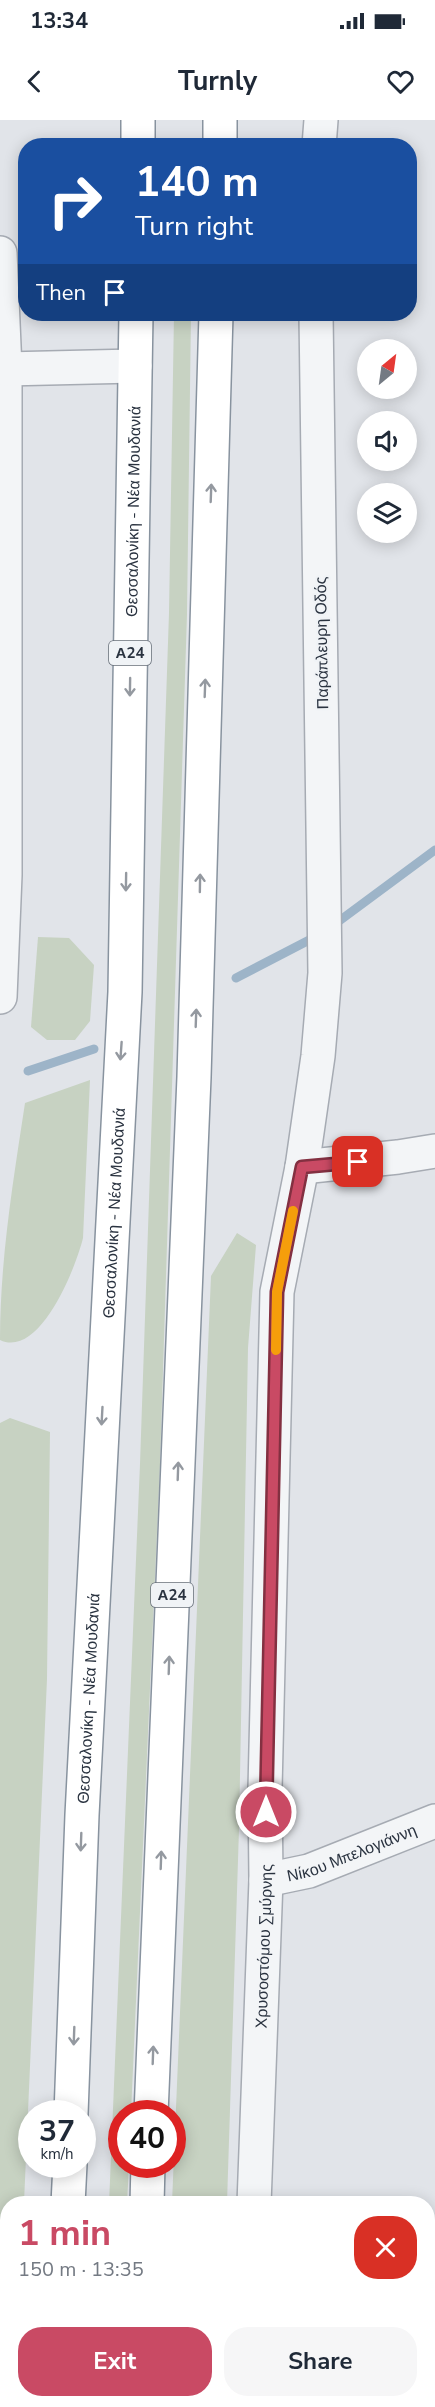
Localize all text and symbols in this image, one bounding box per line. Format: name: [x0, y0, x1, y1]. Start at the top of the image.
text: 13:34: [30, 6, 88, 36]
text: Turnly: [178, 63, 257, 100]
icon: back: [18, 65, 51, 98]
icon: heart: [384, 65, 417, 98]
text: 140 m: [135, 154, 259, 211]
icon: right: [36, 162, 114, 240]
text: Turn right: [135, 208, 253, 245]
icon: arrive: [98, 276, 131, 309]
text: Then: [36, 278, 86, 308]
north arrow: [357, 339, 417, 399]
map controls: [357, 339, 417, 543]
street label: Θεσσαλονίκη - Νέα Μουδανιά: [121, 406, 147, 617]
button: sound: [357, 411, 417, 471]
button: layers: [357, 483, 417, 543]
one-way arrow: [205, 484, 216, 504]
street label: Παράπλευρη Οδός: [310, 576, 334, 709]
road number: Α24: [109, 641, 151, 665]
one-way arrow: [124, 676, 136, 696]
one-way arrow: [199, 679, 211, 699]
one-way arrow: [121, 871, 132, 891]
one-way arrow: [195, 874, 206, 894]
one-way arrow: [191, 1009, 202, 1029]
one-way arrow: [115, 1040, 126, 1060]
street label: Θεσσαλονίκη - Νέα Μουδανιά: [98, 1107, 131, 1319]
pin: [332, 1136, 383, 1187]
icon: arrive: [341, 1145, 374, 1178]
one-way arrow: [96, 1406, 107, 1426]
one-way arrow: [172, 1461, 183, 1481]
road number: Α24: [151, 1583, 193, 1607]
street label: Θεσσαλονίκη - Νέα Μουδανιά: [73, 1593, 106, 1804]
one-way arrow: [164, 1656, 175, 1676]
position arrow: [234, 1780, 298, 1844]
street label: Νίκου Μπελογιάννη: [285, 1819, 420, 1887]
one-way arrow: [76, 1831, 87, 1851]
one-way arrow: [156, 1851, 167, 1871]
street label: Χρυσοστόμου Σμύρνης: [251, 1864, 278, 2029]
one-way arrow: [69, 2026, 80, 2046]
one-way arrow: [147, 2046, 159, 2066]
speed limit sign: 40: [108, 2100, 186, 2178]
text: 37: [39, 2111, 75, 2152]
text: km/h: [40, 2144, 74, 2164]
text: 1 min: [18, 2209, 111, 2258]
button: close: [354, 2216, 417, 2279]
text: 150 m · 13:35: [18, 2256, 144, 2283]
button: Exit: [18, 2327, 212, 2396]
button: Share: [224, 2327, 417, 2396]

